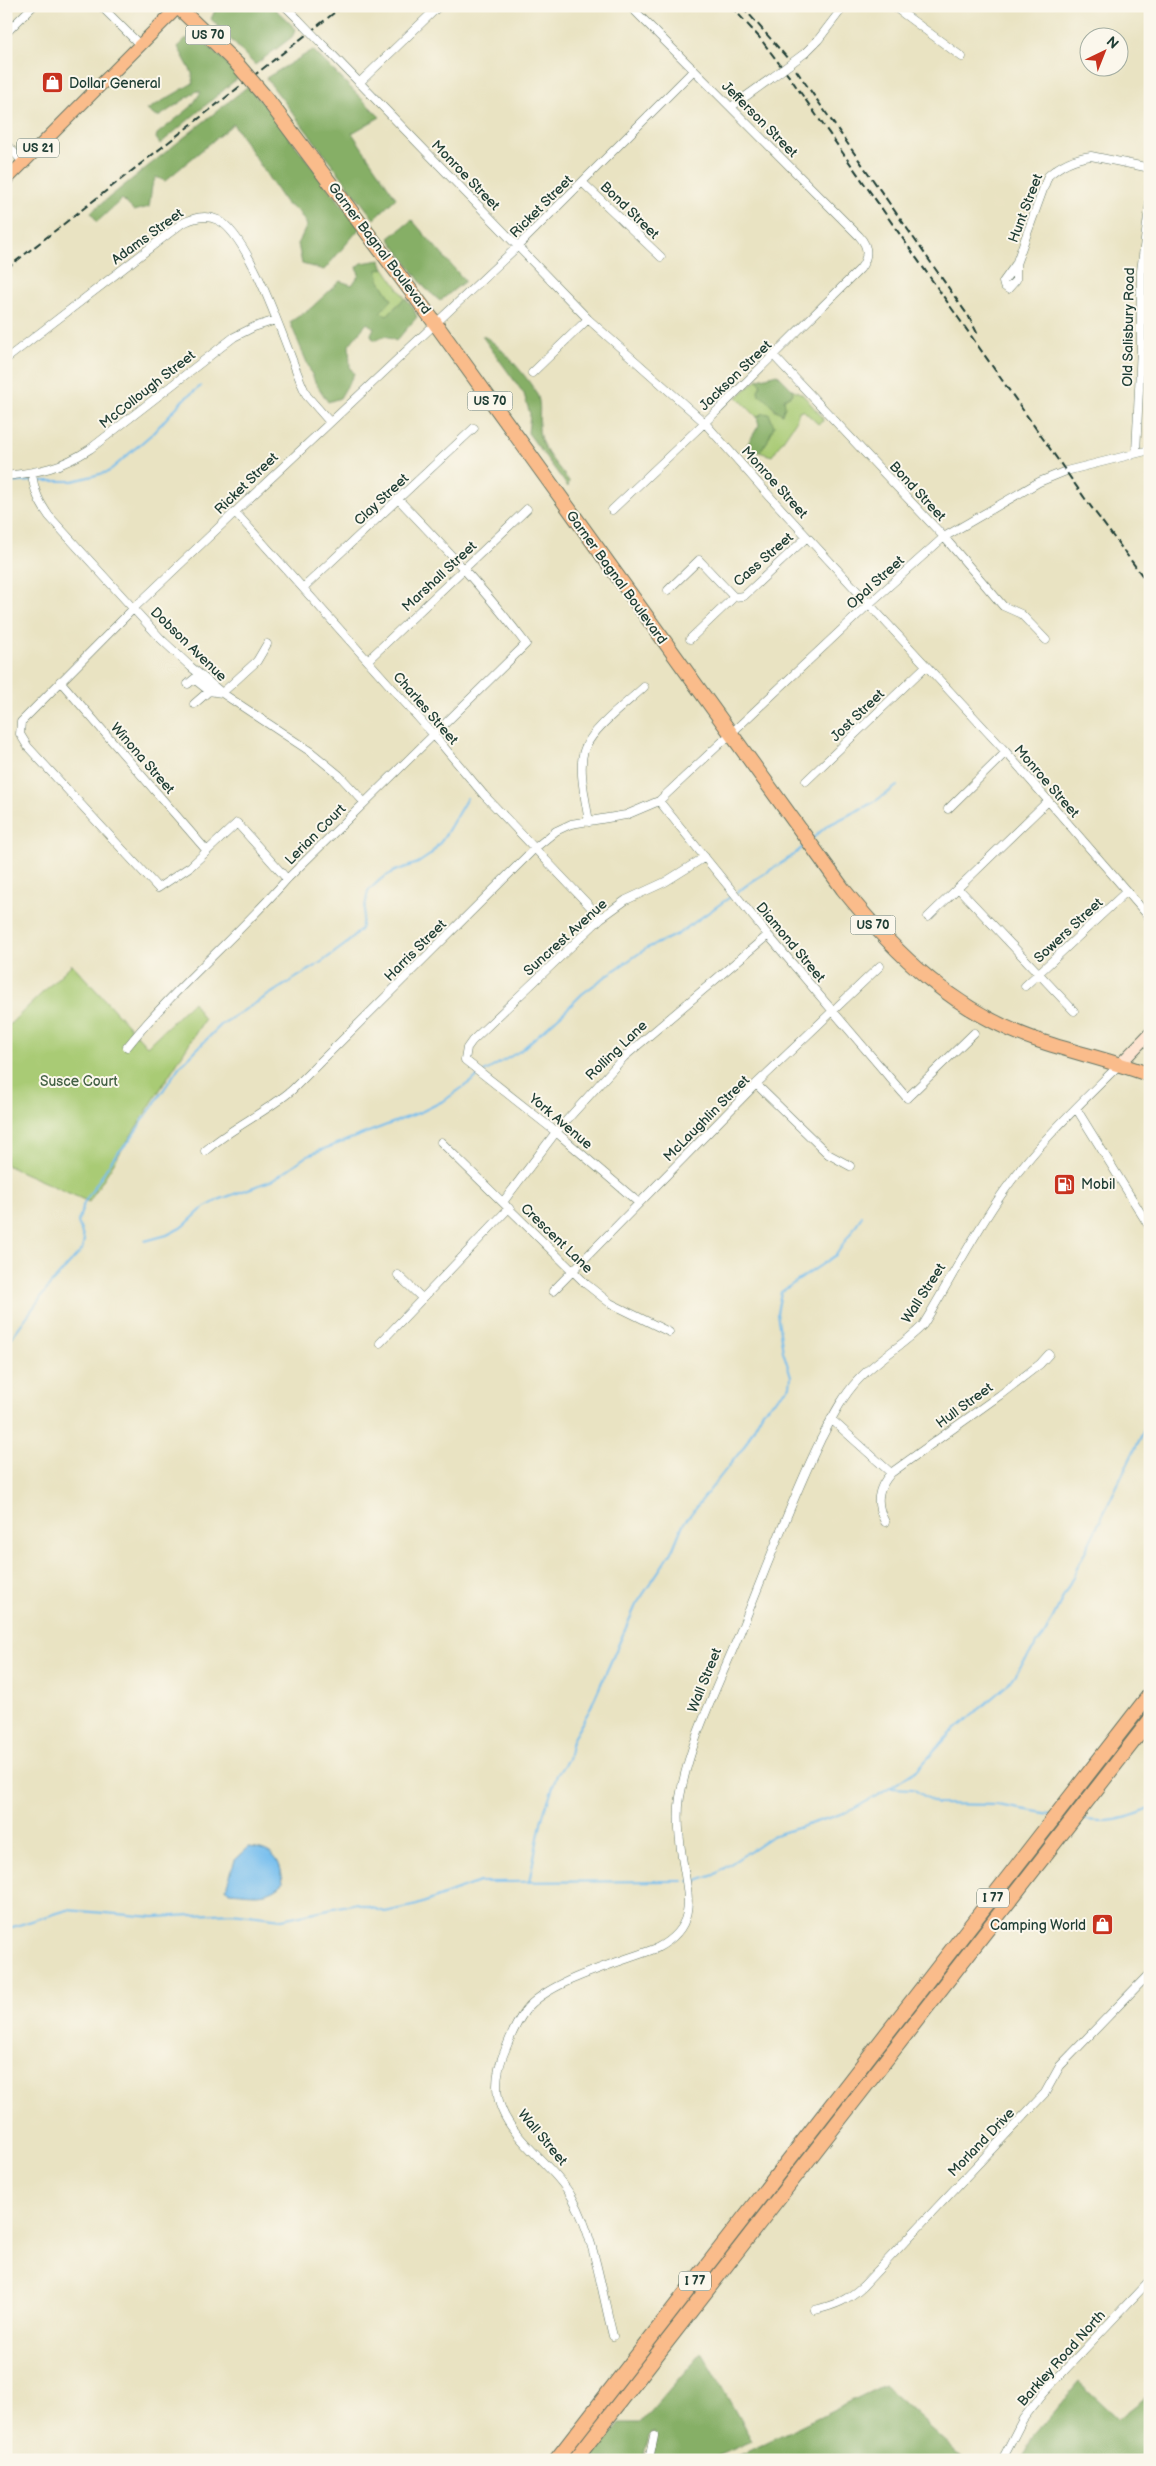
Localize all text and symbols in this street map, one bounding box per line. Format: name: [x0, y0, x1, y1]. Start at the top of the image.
road number: US 70: [186, 26, 230, 44]
north arrow: [1078, 28, 1128, 78]
text: N: [1103, 33, 1122, 53]
shop icon: Dollar General: [41, 71, 65, 95]
place label: Dollar General: [69, 75, 161, 92]
street label: Jefferson Street: [718, 78, 802, 161]
street label: Monroe Street: [428, 137, 504, 214]
road number: US 21: [17, 138, 59, 158]
street label: Ricket Street: [506, 171, 577, 241]
street label: Hunt Street: [1005, 171, 1047, 245]
street label: Bond Street: [597, 178, 663, 243]
street label: Garner Bagnal Boulevard: [324, 179, 435, 318]
street label: Adams Street: [108, 204, 187, 268]
street label: Old Salisbury Road: [1119, 267, 1138, 387]
street label: Jackson Street: [696, 336, 776, 414]
street label: McCollough Street: [96, 346, 199, 432]
road number: US 70: [468, 392, 512, 411]
street label: Monroe Street: [738, 443, 812, 522]
street label: Ricket Street: [211, 448, 282, 518]
street label: Bond Street: [886, 458, 950, 525]
street label: Clay Street: [351, 469, 413, 529]
street label: Garner Bagnal Boulevard: [563, 507, 671, 647]
street label: Cass Street: [730, 528, 797, 590]
street label: Marshall Street: [398, 537, 481, 615]
street label: Opal Street: [843, 552, 908, 613]
street label: Dobson Avenue: [147, 604, 230, 685]
street label: Charles Street: [389, 668, 462, 749]
street label: Jost Street: [827, 685, 888, 745]
street label: Winona Street: [107, 719, 179, 798]
street label: Monroe Street: [1010, 741, 1083, 822]
street label: Lerian Court: [281, 800, 350, 868]
street label: Sowers Street: [1030, 894, 1107, 967]
street label: Suncrest Avenue: [520, 895, 611, 979]
street label: Diamond Street: [752, 899, 829, 986]
street label: Harris Street: [381, 915, 450, 985]
road number: US 70: [850, 916, 896, 934]
street label: Rolling Lane: [582, 1017, 651, 1084]
street label: McLaughlin Street: [660, 1071, 753, 1165]
park label: Susce Court: [40, 1073, 119, 1090]
street label: York Avenue: [525, 1089, 596, 1153]
fuel station icon: Mobil: [1053, 1172, 1077, 1196]
place label: Mobil: [1081, 1176, 1115, 1193]
street label: Crescent Lane: [517, 1200, 596, 1277]
street label: Wall Street: [898, 1260, 949, 1326]
street label: Hull Street: [933, 1379, 997, 1432]
street label: Wall Street: [684, 1645, 725, 1715]
road number: I 77: [977, 1889, 1009, 1908]
shop icon: Camping World: [1090, 1913, 1114, 1937]
place label: Camping World: [990, 1917, 1086, 1934]
street label: Morland Drive: [944, 2105, 1018, 2180]
street label: Wall Street: [514, 2106, 571, 2169]
road number: I 77: [679, 2272, 711, 2290]
street label: Barkley Road North: [1014, 2307, 1109, 2410]

